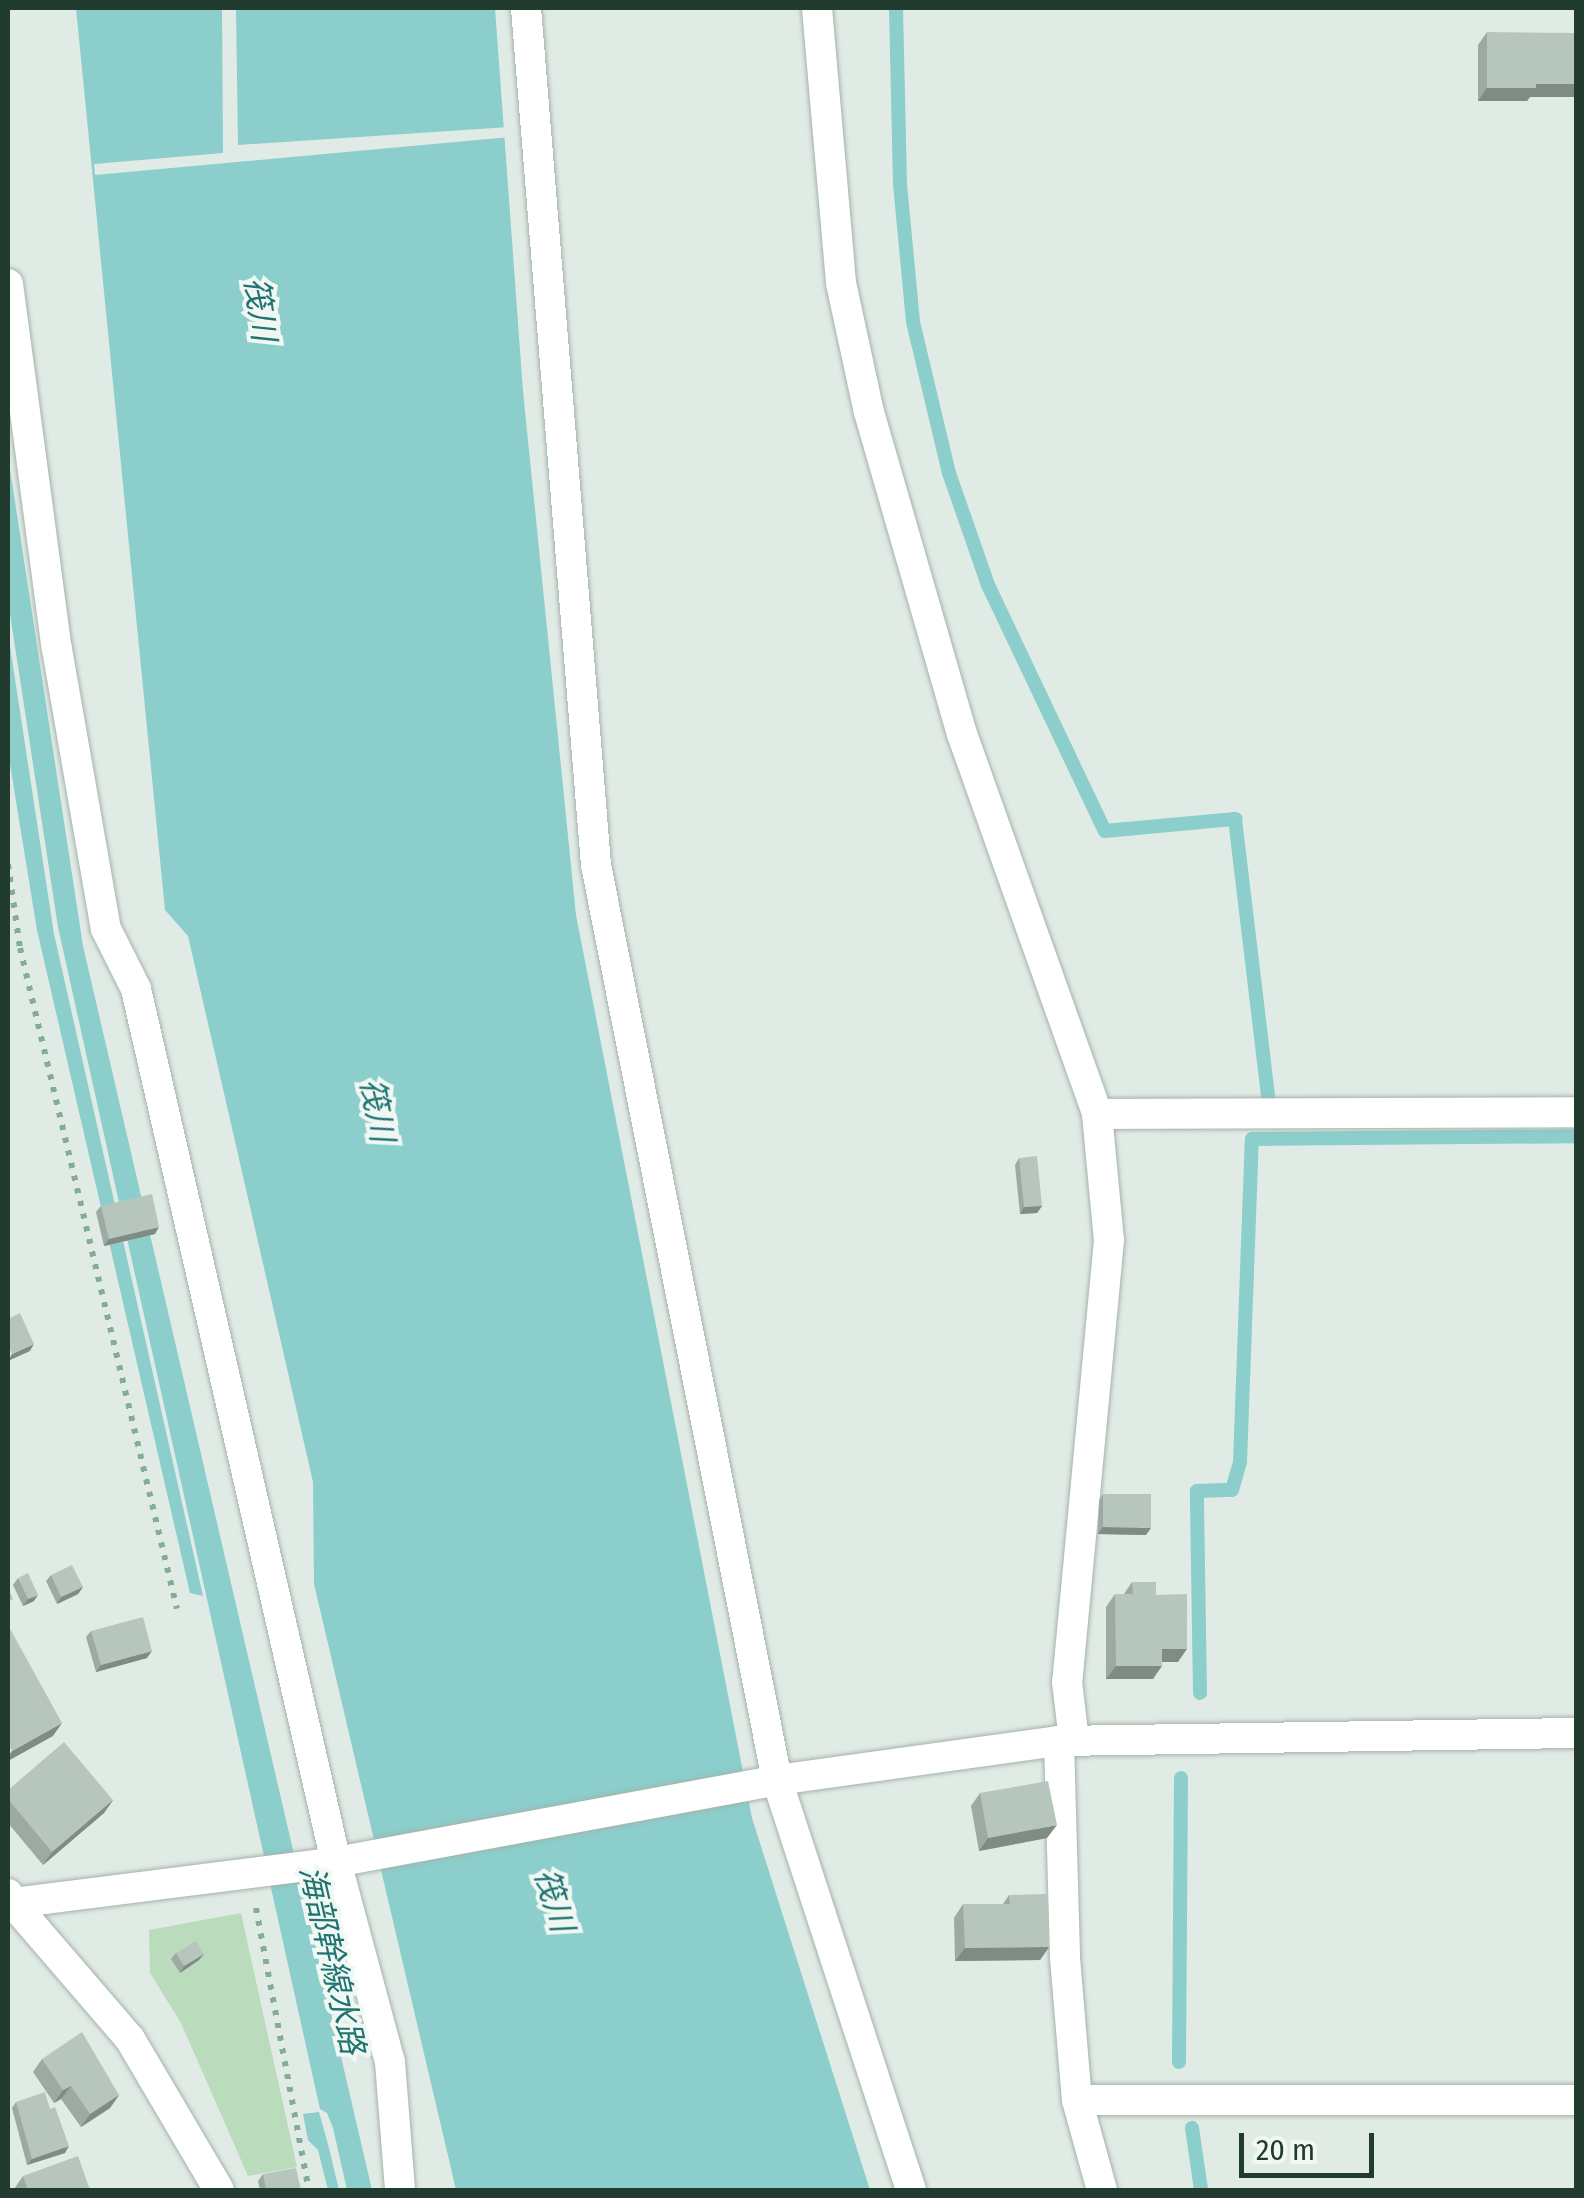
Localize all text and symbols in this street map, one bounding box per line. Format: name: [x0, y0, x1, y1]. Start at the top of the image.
water label: 筏川: [237, 275, 283, 343]
water label: 筏川: [352, 1075, 402, 1145]
water label: 海部幹線水路: [292, 1862, 372, 2058]
water label: 筏川: [526, 1864, 582, 1936]
scale bar: [1244, 2113, 1379, 2175]
text: 20 m: [1256, 2132, 1315, 2168]

